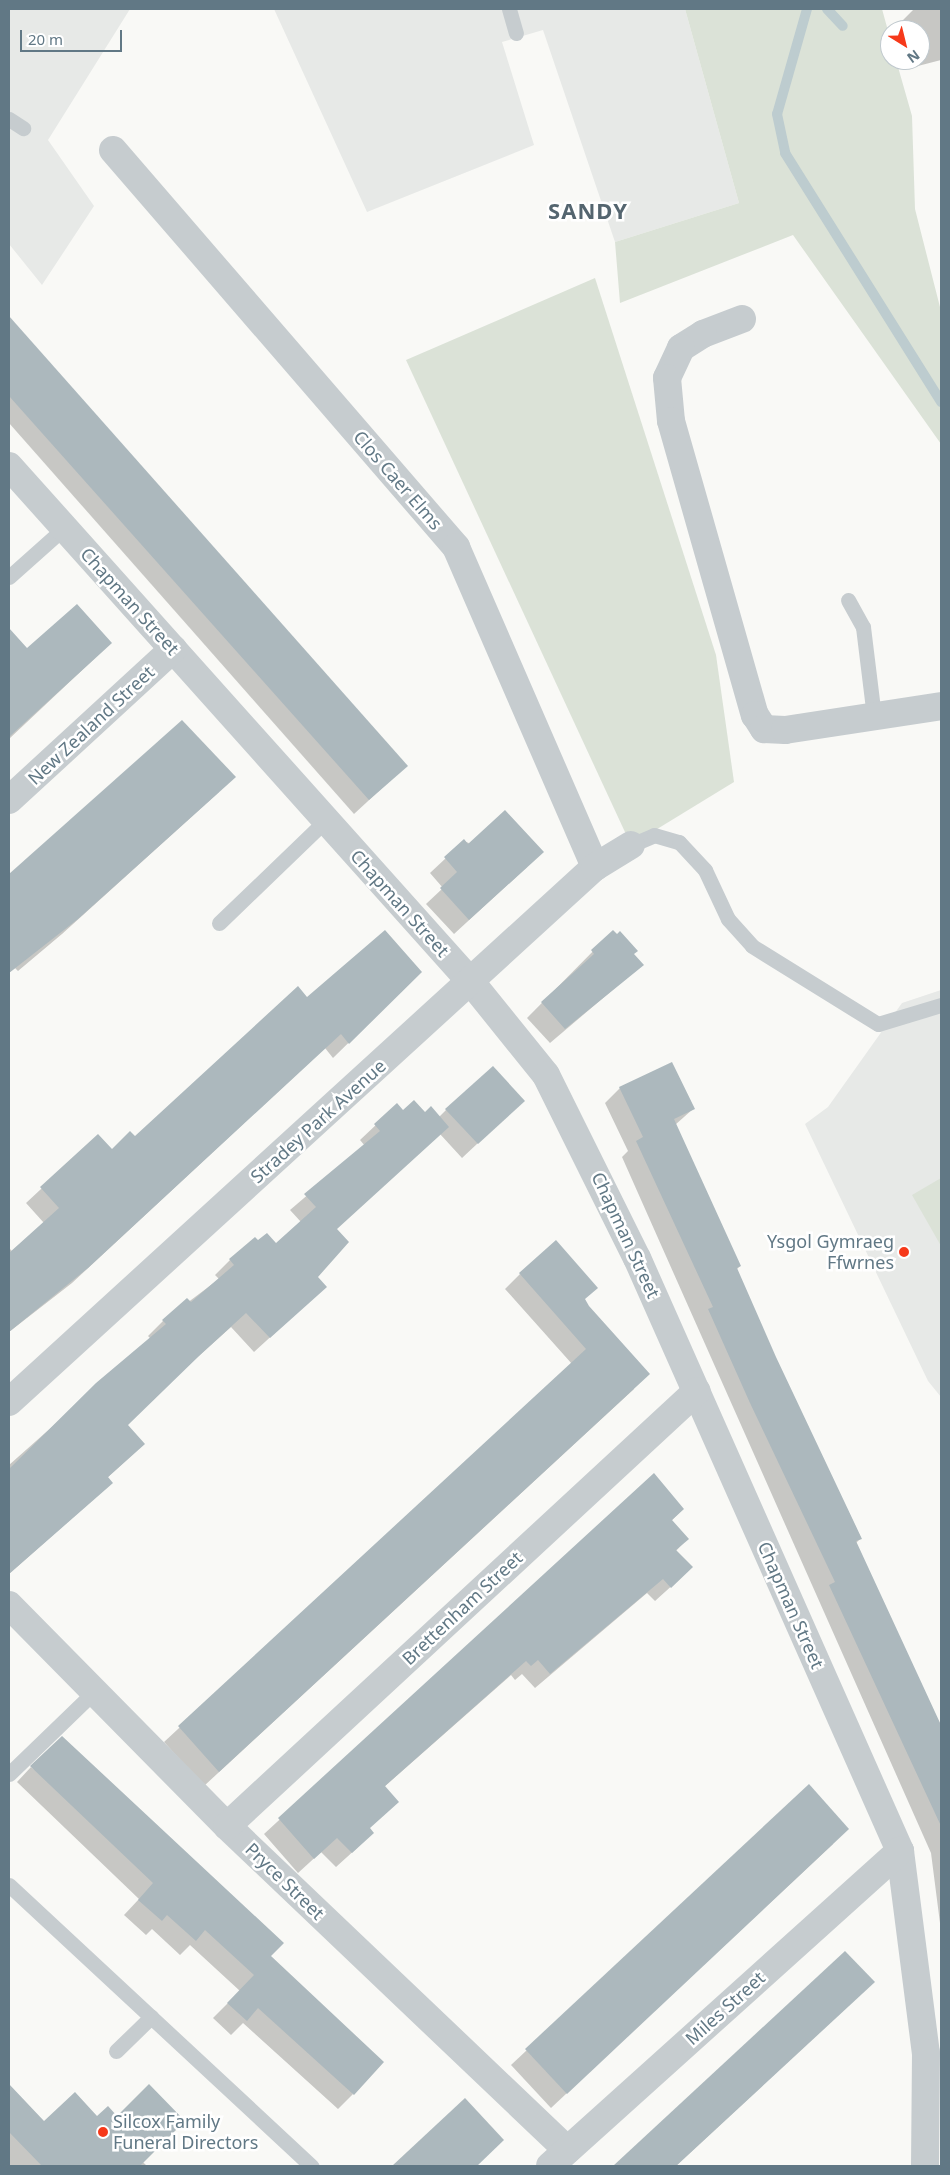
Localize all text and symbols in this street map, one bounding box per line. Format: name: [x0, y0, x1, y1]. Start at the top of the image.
scale bar: [22, 20, 125, 52]
north arrow: [880, 20, 930, 70]
text: 20 m: [28, 29, 63, 49]
text: N: [903, 46, 924, 68]
district label: SANDY: [547, 198, 629, 224]
street label: Clos Caer Elms: [349, 426, 447, 534]
street label: Chapman Street: [76, 543, 184, 659]
street label: New Zealand Street: [23, 661, 159, 789]
street label: Chapman Street: [346, 845, 454, 961]
street label: Stradey Park Avenue: [246, 1055, 390, 1187]
street label: Chapman Street: [587, 1169, 665, 1301]
place label: Ysgol Gymraeg Ffwrnes: [767, 1231, 894, 1274]
marker: Ysgol Gymraeg Ffwrnes: [898, 1246, 910, 1258]
street label: Chapman Street: [753, 1538, 829, 1672]
street label: Brettenham Street: [398, 1547, 526, 1669]
street label: Pryce Street: [241, 1838, 329, 1924]
street label: Miles Street: [681, 1967, 769, 2049]
place label: Silcox Family Funeral Directors: [113, 2111, 258, 2154]
marker: Silcox Family Funeral Directors: [97, 2126, 109, 2138]

